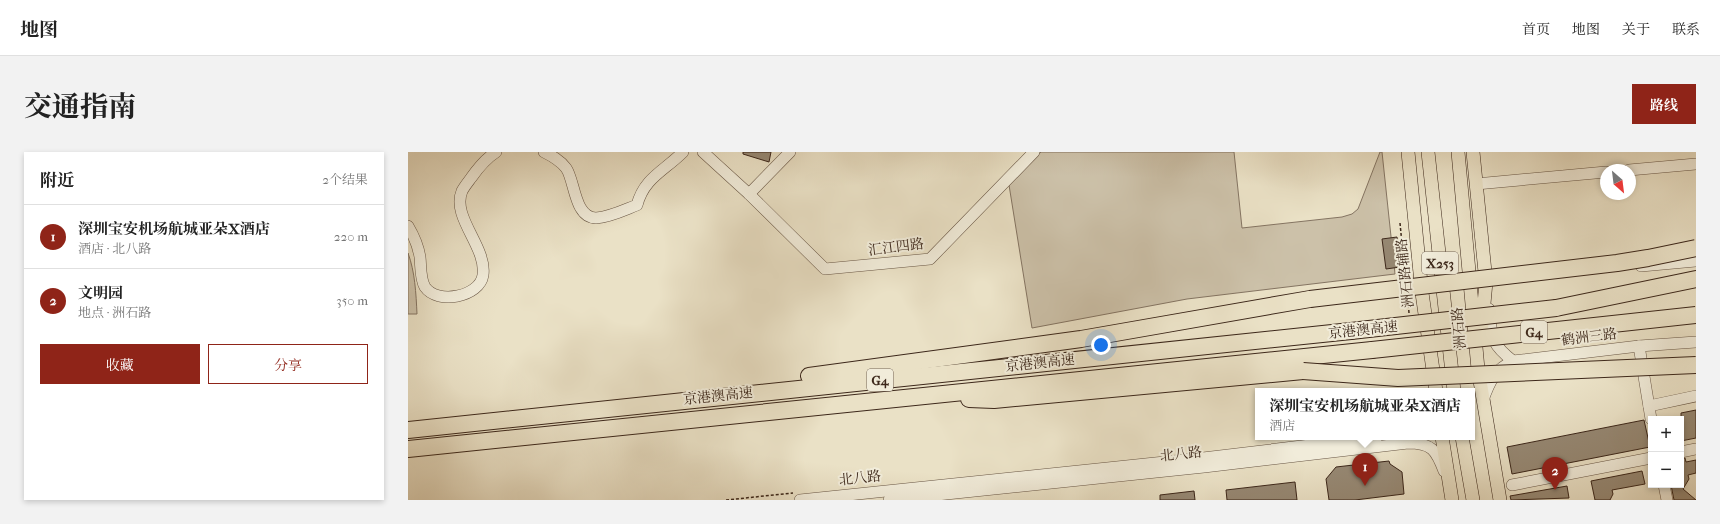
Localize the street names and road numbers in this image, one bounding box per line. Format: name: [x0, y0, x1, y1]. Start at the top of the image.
street label: 汇江四路: [867, 235, 925, 259]
street label: 洲石路辅路: [1393, 237, 1417, 309]
road number: X253: [1422, 252, 1458, 274]
street label: 洲石路: [1449, 306, 1469, 350]
street label: 京港澳高速: [1327, 318, 1399, 342]
road number: G4: [1521, 321, 1547, 343]
street label: 鹤洲三路: [1560, 325, 1618, 349]
street label: 京港澳高速: [1004, 351, 1076, 375]
road number: G4: [867, 369, 893, 391]
street label: 京港澳高速: [682, 384, 754, 408]
street label: 北八路: [1159, 443, 1203, 465]
street label: 北八路: [838, 467, 882, 489]

